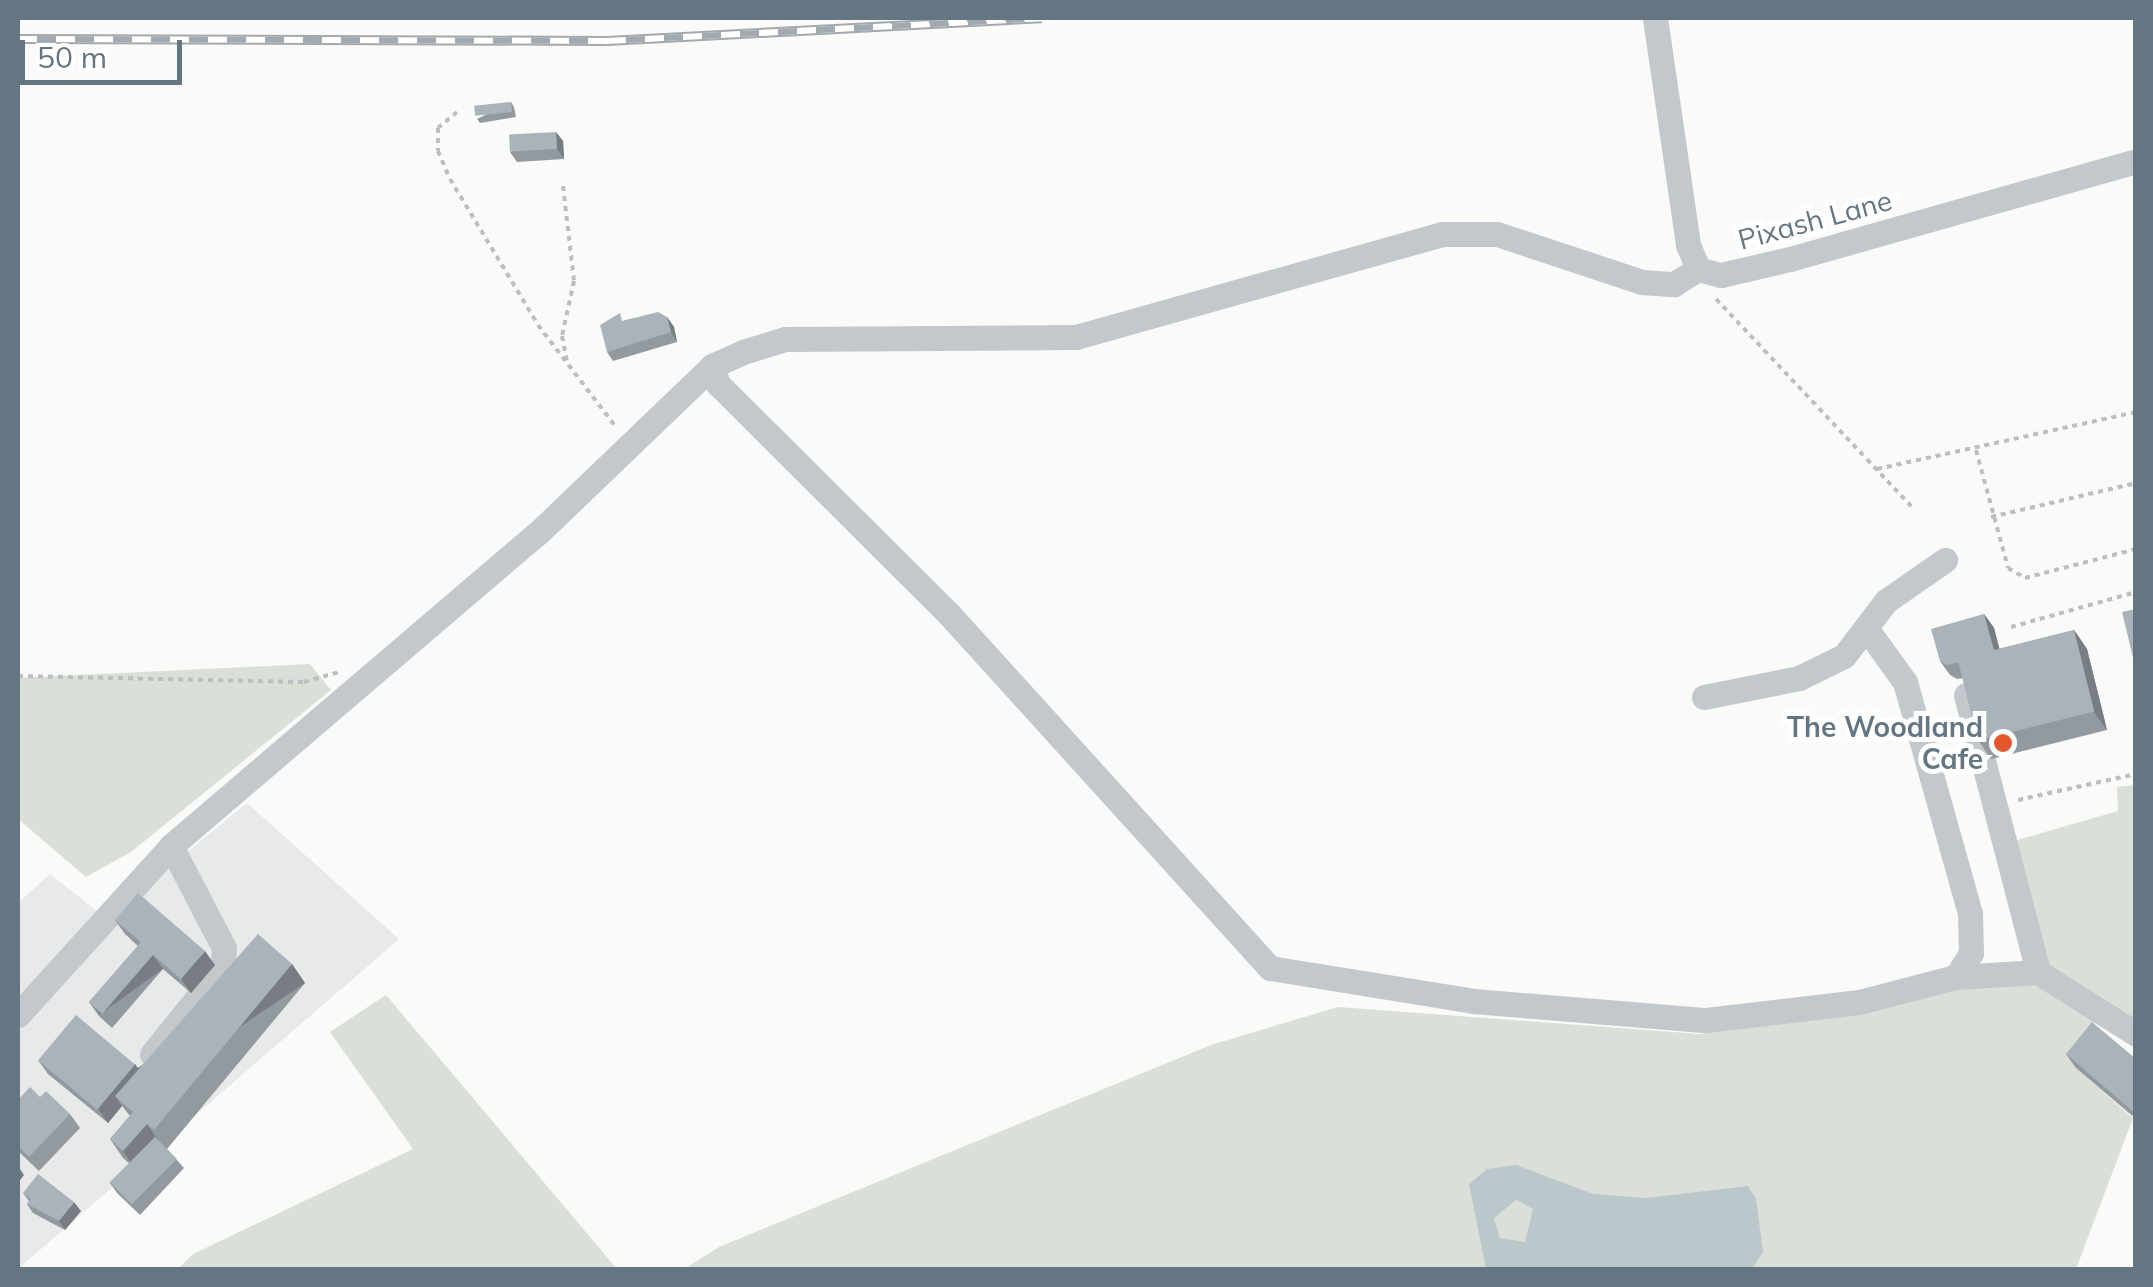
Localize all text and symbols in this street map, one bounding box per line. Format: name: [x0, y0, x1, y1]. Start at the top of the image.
scale bar: [25, 20, 188, 82]
text: 50 m: [37, 38, 107, 76]
street label: Pixash Lane: [1734, 183, 1896, 257]
place label: The Woodland Cafe: [1787, 710, 1983, 776]
marker: The Woodland Cafe: [1992, 732, 2014, 754]

